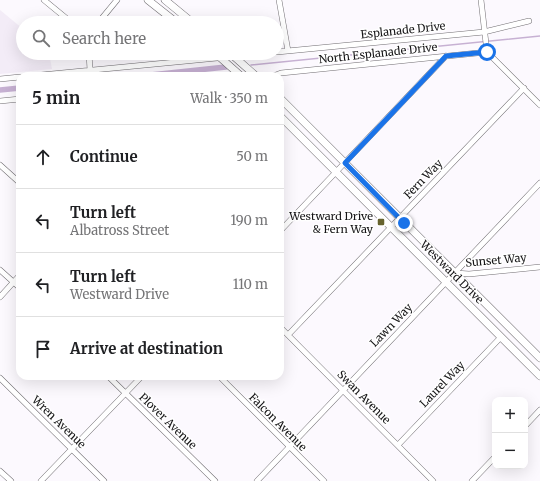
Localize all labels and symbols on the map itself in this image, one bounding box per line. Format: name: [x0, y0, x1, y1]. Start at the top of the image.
street label: Esplanade Drive: [360, 19, 446, 41]
street label: North Esplanade Drive: [318, 40, 438, 66]
route start: [478, 43, 496, 61]
street label: Fern Way: [401, 156, 446, 202]
place label: Westward Drive & Fern Way: [288, 209, 374, 236]
route end: [395, 214, 413, 232]
marker: Westward Drive & Fern Way: [376, 217, 386, 227]
street label: Westward Drive: [417, 237, 487, 307]
street label: Sunset Way: [465, 250, 528, 270]
street label: Lawn Way: [367, 300, 416, 350]
street label: Laurel Way: [417, 358, 468, 410]
street label: Swan Avenue: [334, 367, 394, 427]
street label: Plover Avenue: [136, 390, 200, 452]
street label: Falcon Avenue: [246, 390, 310, 454]
street label: Wren Avenue: [28, 392, 89, 451]

